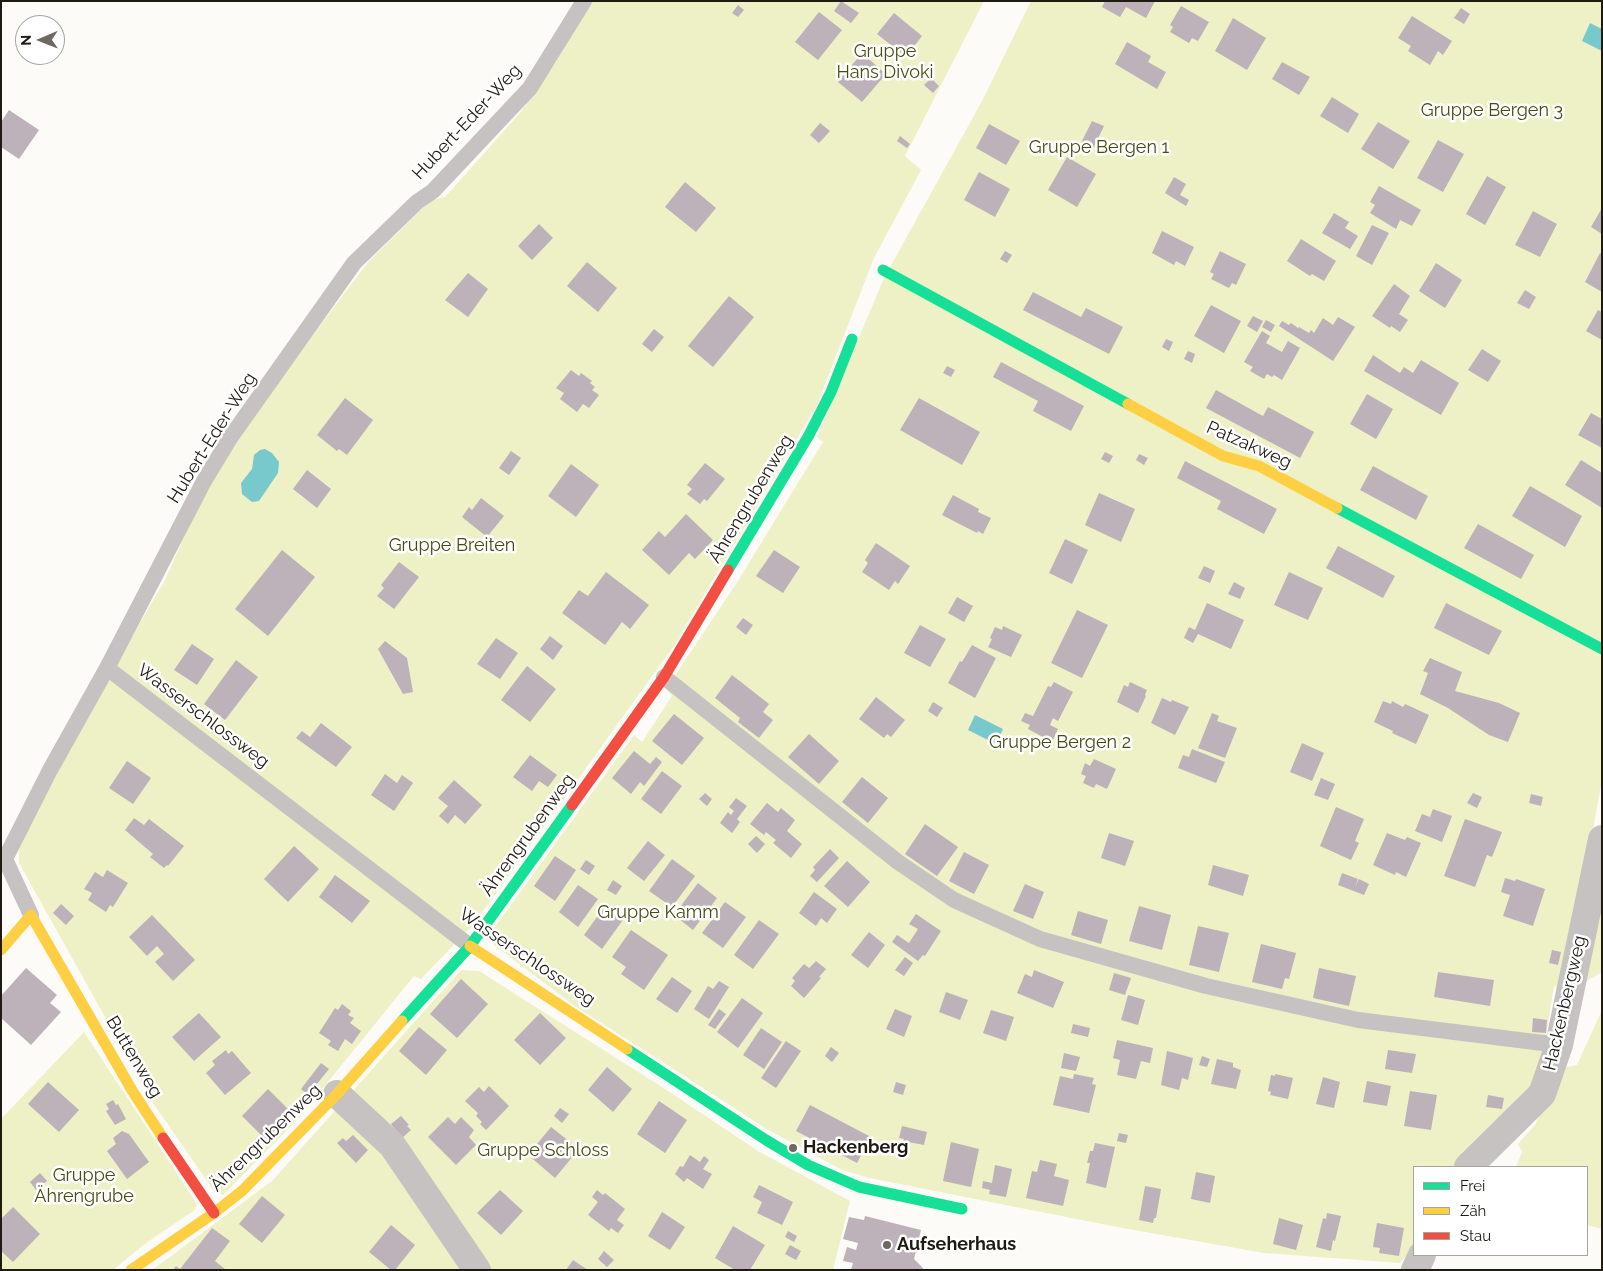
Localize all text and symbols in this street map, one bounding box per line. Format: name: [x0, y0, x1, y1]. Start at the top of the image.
north arrow: [15, 15, 65, 65]
text: N: [18, 35, 34, 46]
park label: Gruppe Hans Divoki: [836, 41, 934, 84]
street label: Hubert-Eder-Weg: [408, 60, 526, 184]
park label: Gruppe Bergen 3: [1421, 100, 1563, 122]
park label: Gruppe Bergen 1: [1029, 137, 1169, 159]
street label: Hubert-Eder-Weg: [163, 369, 261, 507]
street label: Patzakweg: [1203, 417, 1295, 473]
street label: Ährengrubenweg: [704, 431, 798, 567]
park label: Gruppe Breiten: [389, 535, 515, 557]
street label: Wasserschlossweg: [133, 659, 273, 773]
park label: Gruppe Bergen 2: [989, 732, 1131, 754]
street label: Ährengrubenweg: [476, 770, 580, 900]
park label: Gruppe Kamm: [597, 902, 719, 924]
street label: Wasserschlossweg: [455, 903, 599, 1011]
street label: Hackenbergweg: [1539, 933, 1591, 1073]
street label: Buttenweg: [101, 1012, 167, 1102]
street label: Ährengrubenweg: [206, 1080, 326, 1196]
place label: Hackenberg: [803, 1137, 908, 1159]
park label: Gruppe Schloss: [477, 1140, 609, 1162]
marker: Hackenberg: [787, 1142, 799, 1154]
park label: Gruppe Ährengrube: [34, 1165, 134, 1208]
legend: [1413, 1166, 1588, 1256]
text: Frei: [1460, 1177, 1485, 1195]
text: Zäh: [1460, 1202, 1486, 1220]
text: Stau: [1460, 1227, 1491, 1245]
place label: Aufseherhaus: [897, 1234, 1016, 1256]
marker: Aufseherhaus: [881, 1239, 893, 1251]

